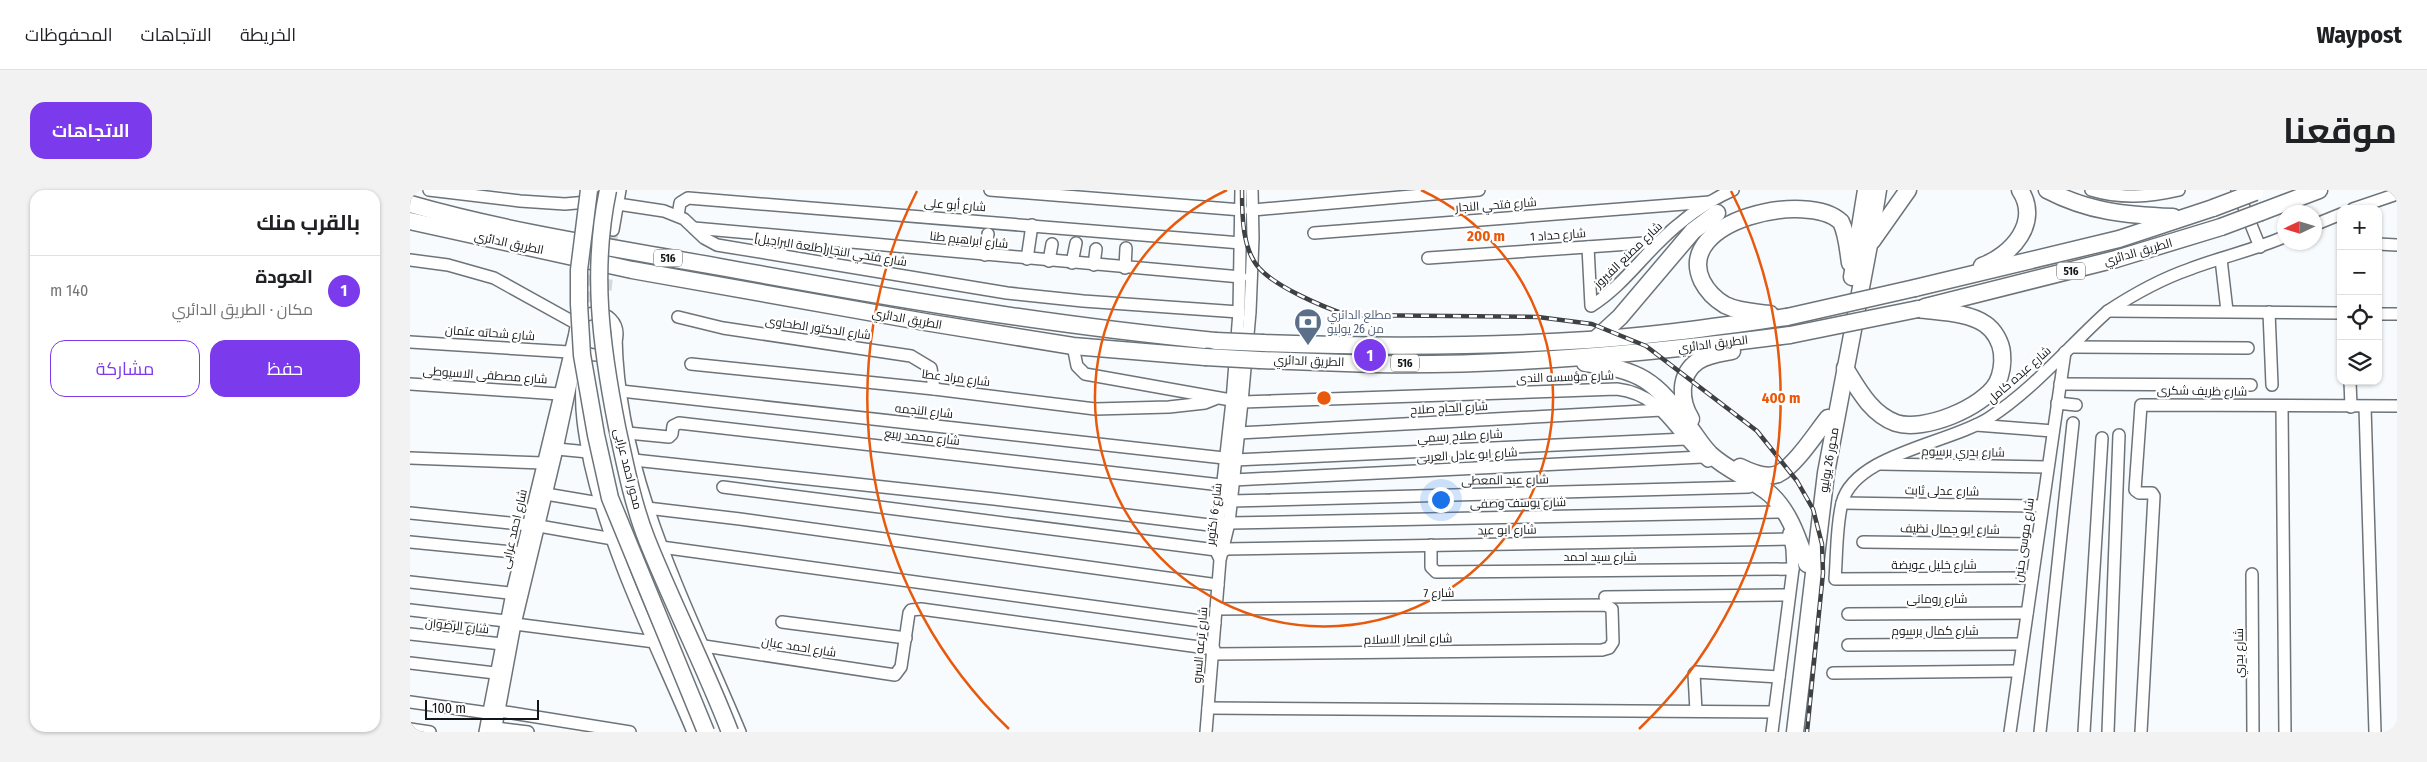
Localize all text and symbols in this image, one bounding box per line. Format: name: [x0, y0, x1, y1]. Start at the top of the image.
text: Waypost: [2316, 21, 2402, 49]
text: المحفوظات: [25, 24, 113, 46]
text: الاتجاهات: [141, 24, 212, 46]
text: الخريطة: [240, 24, 296, 46]
button: الاتجاهات: [30, 102, 152, 159]
text: موقعنا: [2283, 110, 2397, 152]
street label: شارع أبو على: [924, 195, 987, 215]
street label: شارع فتحي النجار: [1454, 195, 1537, 218]
north arrow: [2277, 205, 2322, 250]
map controls: [2337, 205, 2382, 385]
button: +: [2337, 205, 2382, 250]
text: بالقرب منك: [257, 210, 360, 236]
street label: شارع مصنع الفيروز: [1590, 219, 1666, 292]
street label: شارع حداد 1: [1530, 226, 1586, 245]
text: 200 m: [1466, 227, 1505, 245]
street label: الطريق الدائري: [472, 229, 545, 260]
street label: شارع ابراهيم طنا: [929, 229, 1009, 252]
street label: شارع فتحي النجار[طلعة البراجيل]: [753, 231, 908, 272]
street label: الطريق الدائري: [2102, 236, 2175, 271]
road number: 516: [654, 249, 682, 266]
button: −: [2337, 250, 2382, 295]
road number: 516: [2057, 262, 2085, 280]
text: العودة: [255, 265, 313, 288]
text: 140 m: [50, 281, 88, 300]
text: 1: [341, 281, 347, 300]
button: locate: [2337, 295, 2382, 340]
text: مكان · الطريق الدائري: [172, 300, 313, 319]
street label: الطريق الدائري: [871, 306, 943, 335]
bank icon: مطلع الدائري من 26 يوليو: [1293, 307, 1323, 346]
place label: مطلع الدائري من 26 يوليو: [1327, 308, 1392, 336]
street label: شارع الدكتور الطحاوى: [764, 314, 872, 343]
street label: شارع شحاته عتمان: [445, 323, 535, 344]
street label: الطريق الدائري: [1677, 333, 1749, 358]
pin: 1: [1354, 336, 1386, 374]
button: مشاركة: [50, 340, 200, 397]
button: حفظ: [210, 340, 360, 397]
button: layers: [2337, 340, 2382, 385]
street label: شارع عبده كامل: [1984, 343, 2055, 407]
street label: الطريق الدائري: [1273, 353, 1345, 372]
road number: 516: [1391, 354, 1419, 372]
street label: شارع مصطفى الاسيوطى: [422, 364, 548, 387]
street label: شارع مراد عطا: [921, 367, 991, 390]
street label: شارع مؤسسه الندى: [1516, 368, 1614, 387]
street label: شارع ظريف شكرى: [2157, 383, 2247, 400]
centre of rings: [1315, 389, 1333, 407]
text: 400 m: [1762, 389, 1800, 407]
street label: شارع الحاج صلاح: [1410, 399, 1488, 418]
street label: شارع النجمه: [894, 401, 954, 422]
street label: شارع محمد ربيع: [883, 426, 960, 449]
street label: محور 26 يوليو: [1816, 426, 1842, 494]
street label: محور احمد عرابى: [611, 427, 645, 511]
street label: شارع صلاح رسمي: [1417, 427, 1503, 448]
street label: شارع بدري برسوم: [1921, 444, 2005, 463]
street label: شارع ابو عادل العربى: [1416, 445, 1518, 466]
street label: شارع عبد المعطى: [1461, 472, 1549, 489]
street label: شارع 6 اكتوبر: [1203, 482, 1226, 547]
street label: شارع عدلى ثابت: [1905, 483, 1979, 500]
your location: [1428, 487, 1454, 513]
street label: شارع احمد عرابى: [498, 488, 531, 570]
street label: شارع يوسف وصفى: [1470, 495, 1566, 512]
street label: شارع موسى حنين: [2011, 497, 2038, 583]
street label: شارع ابو جمال نظيف: [1900, 521, 2000, 538]
street label: شارع ابو عيد: [1477, 522, 1537, 539]
street label: شارع سيد احمد: [1563, 550, 1637, 565]
street label: شارع خليل عويضة: [1891, 558, 1977, 573]
street label: شارع 7: [1423, 586, 1455, 601]
street label: شارع رومانى: [1907, 592, 1967, 607]
street label: شارع ترعه السرو: [1190, 606, 1211, 684]
street label: شارع الرضوان: [424, 616, 490, 637]
street label: شارع كمال برسوم: [1891, 624, 1979, 639]
street label: شارع بدري: [2232, 628, 2249, 678]
street label: شارع انصار الاسلام: [1364, 631, 1453, 648]
street label: شارع احمد عيان: [760, 634, 837, 661]
scale bar: [425, 697, 539, 720]
text: 100 m: [432, 700, 466, 717]

